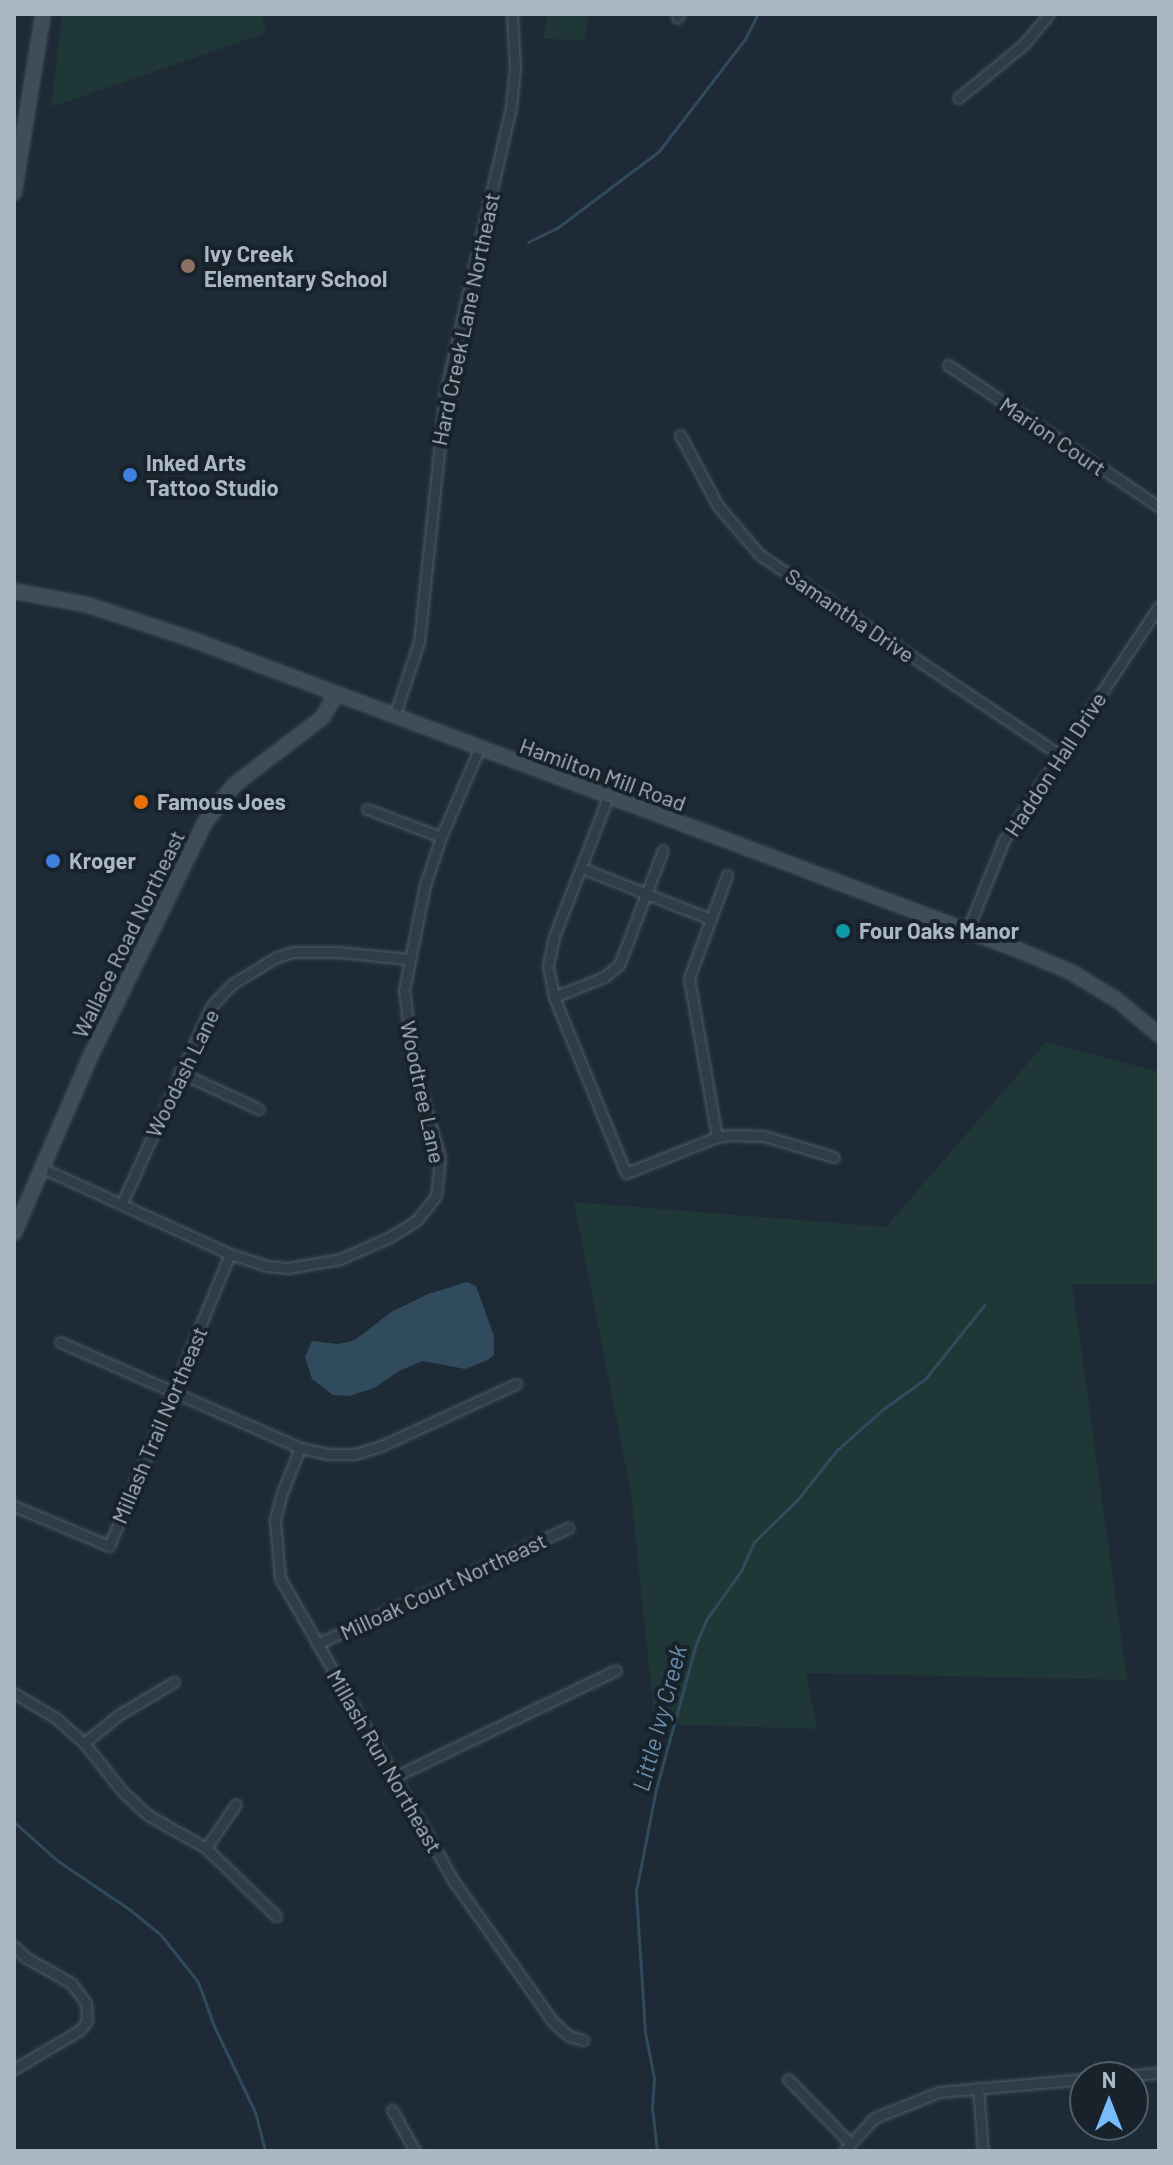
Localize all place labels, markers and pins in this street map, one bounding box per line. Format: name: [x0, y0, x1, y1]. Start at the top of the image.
place label: Ivy Creek Elementary School: [204, 240, 387, 292]
marker: Ivy Creek Elementary School: [179, 257, 197, 275]
place label: Inked Arts Tattoo Studio: [146, 449, 279, 500]
marker: Inked Arts Tattoo Studio: [121, 466, 139, 484]
place label: Famous Joes: [157, 789, 286, 815]
marker: Famous Joes: [132, 793, 150, 811]
place label: Kroger: [69, 848, 136, 874]
marker: Kroger: [44, 852, 62, 870]
place label: Four Oaks Manor: [859, 918, 1019, 944]
marker: Four Oaks Manor: [834, 922, 852, 940]

